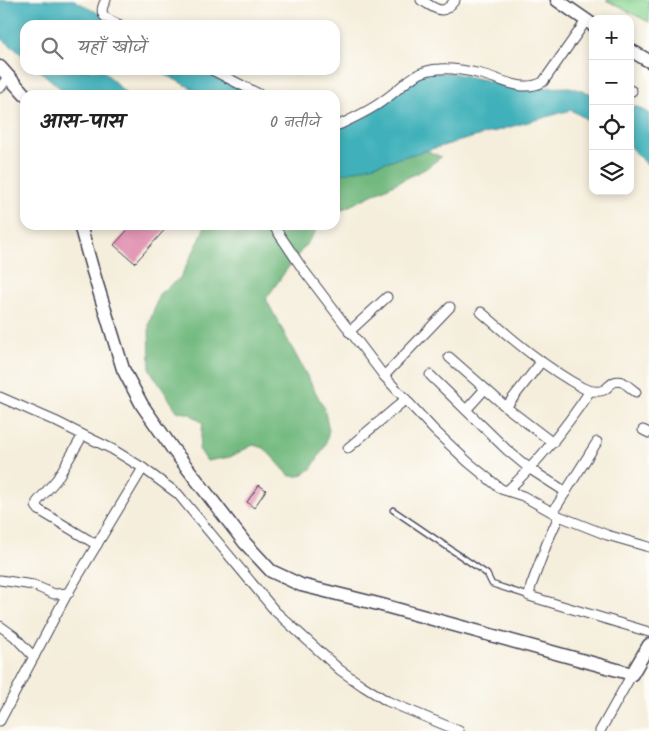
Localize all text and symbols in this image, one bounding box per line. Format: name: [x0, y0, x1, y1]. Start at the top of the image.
map controls: [589, 15, 634, 195]
button: +: [589, 15, 634, 60]
search box: [20, 20, 340, 75]
text: यहाँ खोजें: [78, 33, 147, 63]
icon: search: [38, 34, 66, 62]
button: −: [589, 60, 634, 105]
button: locate: [589, 105, 634, 150]
text: आस-पास: [40, 106, 124, 139]
text: 0 नतीजे: [270, 110, 320, 135]
button: layers: [589, 150, 634, 195]

